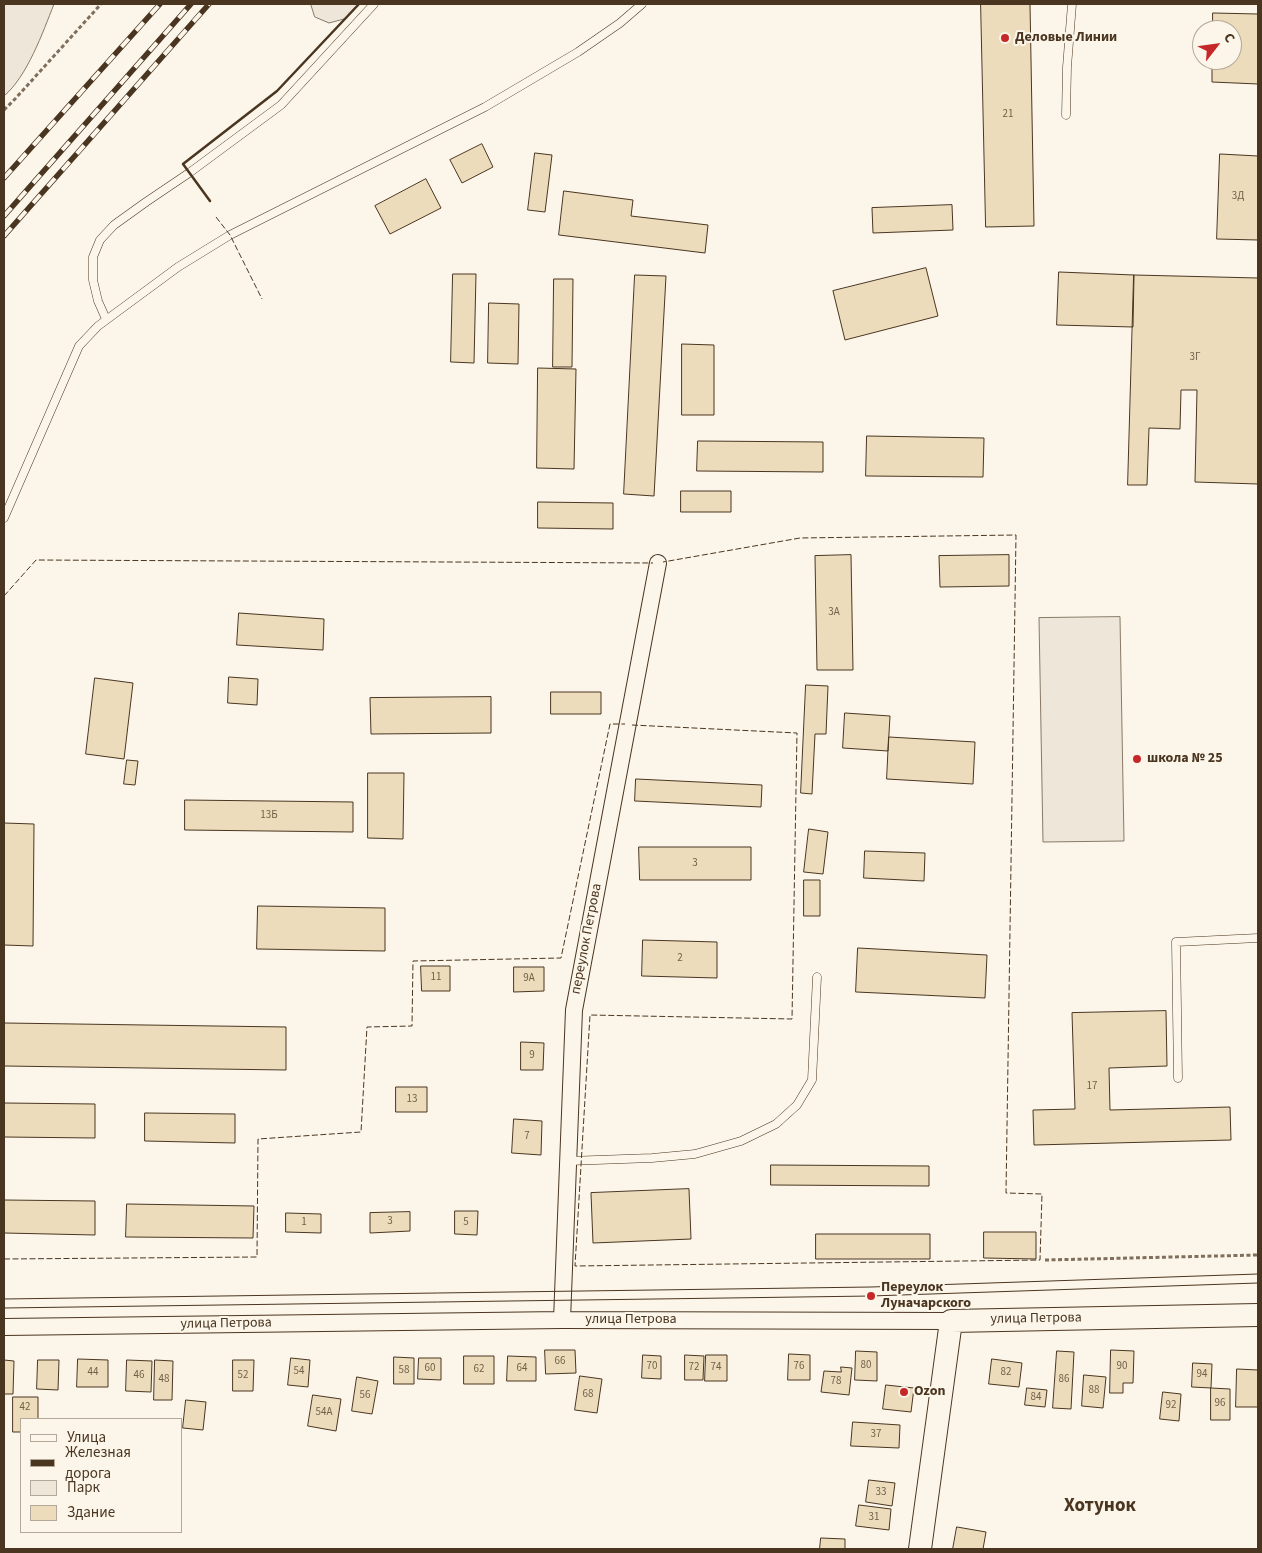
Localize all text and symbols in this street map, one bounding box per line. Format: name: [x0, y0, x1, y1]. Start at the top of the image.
north arrow: [1192, 20, 1242, 70]
text: С: [1218, 29, 1240, 47]
place label: Деловые Линии: [1015, 30, 1117, 46]
marker: Деловые Линии: [999, 32, 1011, 44]
house number: 21: [1003, 108, 1013, 122]
house number: 3Д: [1232, 190, 1244, 204]
house number: 3Г: [1190, 351, 1200, 365]
house number: 3А: [828, 606, 840, 620]
place label: школа № 25: [1147, 751, 1223, 767]
marker: школа № 25: [1131, 753, 1143, 765]
house number: 13Б: [260, 809, 278, 823]
house number: 3: [692, 857, 698, 871]
street label: переулок Петрова: [568, 882, 606, 996]
house number: 2: [677, 952, 683, 966]
house number: 11: [431, 971, 441, 985]
house number: 9А: [523, 972, 535, 986]
house number: 9: [529, 1049, 535, 1063]
house number: 17: [1087, 1080, 1097, 1094]
house number: 13: [407, 1093, 417, 1107]
house number: 7: [524, 1130, 530, 1144]
house number: 3: [387, 1215, 393, 1229]
house number: 1: [301, 1216, 307, 1230]
house number: 5: [463, 1216, 469, 1230]
place label: Переулок Луначарского: [881, 1280, 971, 1312]
marker: Переулок Луначарского: [865, 1290, 877, 1302]
street label: улица Петрова: [990, 1310, 1082, 1328]
street label: улица Петрова: [585, 1312, 677, 1328]
street label: улица Петрова: [180, 1315, 272, 1333]
house number: 66: [555, 1355, 565, 1369]
house number: 80: [861, 1359, 871, 1373]
house number: 70: [647, 1360, 657, 1374]
house number: 76: [794, 1360, 804, 1374]
house number: 90: [1117, 1360, 1127, 1374]
house number: 72: [689, 1361, 699, 1375]
house number: 74: [711, 1361, 721, 1375]
house number: 60: [425, 1362, 435, 1376]
house number: 64: [517, 1362, 527, 1376]
house number: 62: [474, 1363, 484, 1377]
house number: 58: [399, 1364, 409, 1378]
house number: 54: [294, 1365, 304, 1379]
house number: 44: [88, 1366, 98, 1380]
house number: 82: [1001, 1366, 1011, 1380]
house number: 94: [1197, 1368, 1207, 1382]
house number: 46: [134, 1369, 144, 1383]
house number: 52: [238, 1369, 248, 1383]
house number: 48: [159, 1373, 169, 1387]
house number: 86: [1059, 1373, 1069, 1387]
house number: 78: [831, 1375, 841, 1389]
place label: Ozon: [914, 1384, 945, 1400]
house number: 88: [1089, 1384, 1099, 1398]
marker: Ozon: [898, 1386, 910, 1398]
house number: 68: [583, 1388, 593, 1402]
house number: 56: [360, 1389, 370, 1403]
house number: 84: [1031, 1391, 1041, 1405]
house number: 96: [1215, 1397, 1225, 1411]
house number: 92: [1166, 1399, 1176, 1413]
house number: 42: [20, 1401, 30, 1415]
house number: 54А: [316, 1406, 332, 1420]
legend: [20, 1418, 182, 1533]
text: Улица: [67, 1427, 106, 1448]
house number: 37: [871, 1428, 881, 1442]
text: Железная дорога: [65, 1442, 131, 1484]
text: Парк: [67, 1477, 100, 1498]
house number: 33: [876, 1486, 886, 1500]
district label: Хотунок: [1064, 1496, 1136, 1518]
text: Здание: [67, 1502, 115, 1523]
house number: 31: [869, 1511, 879, 1525]

